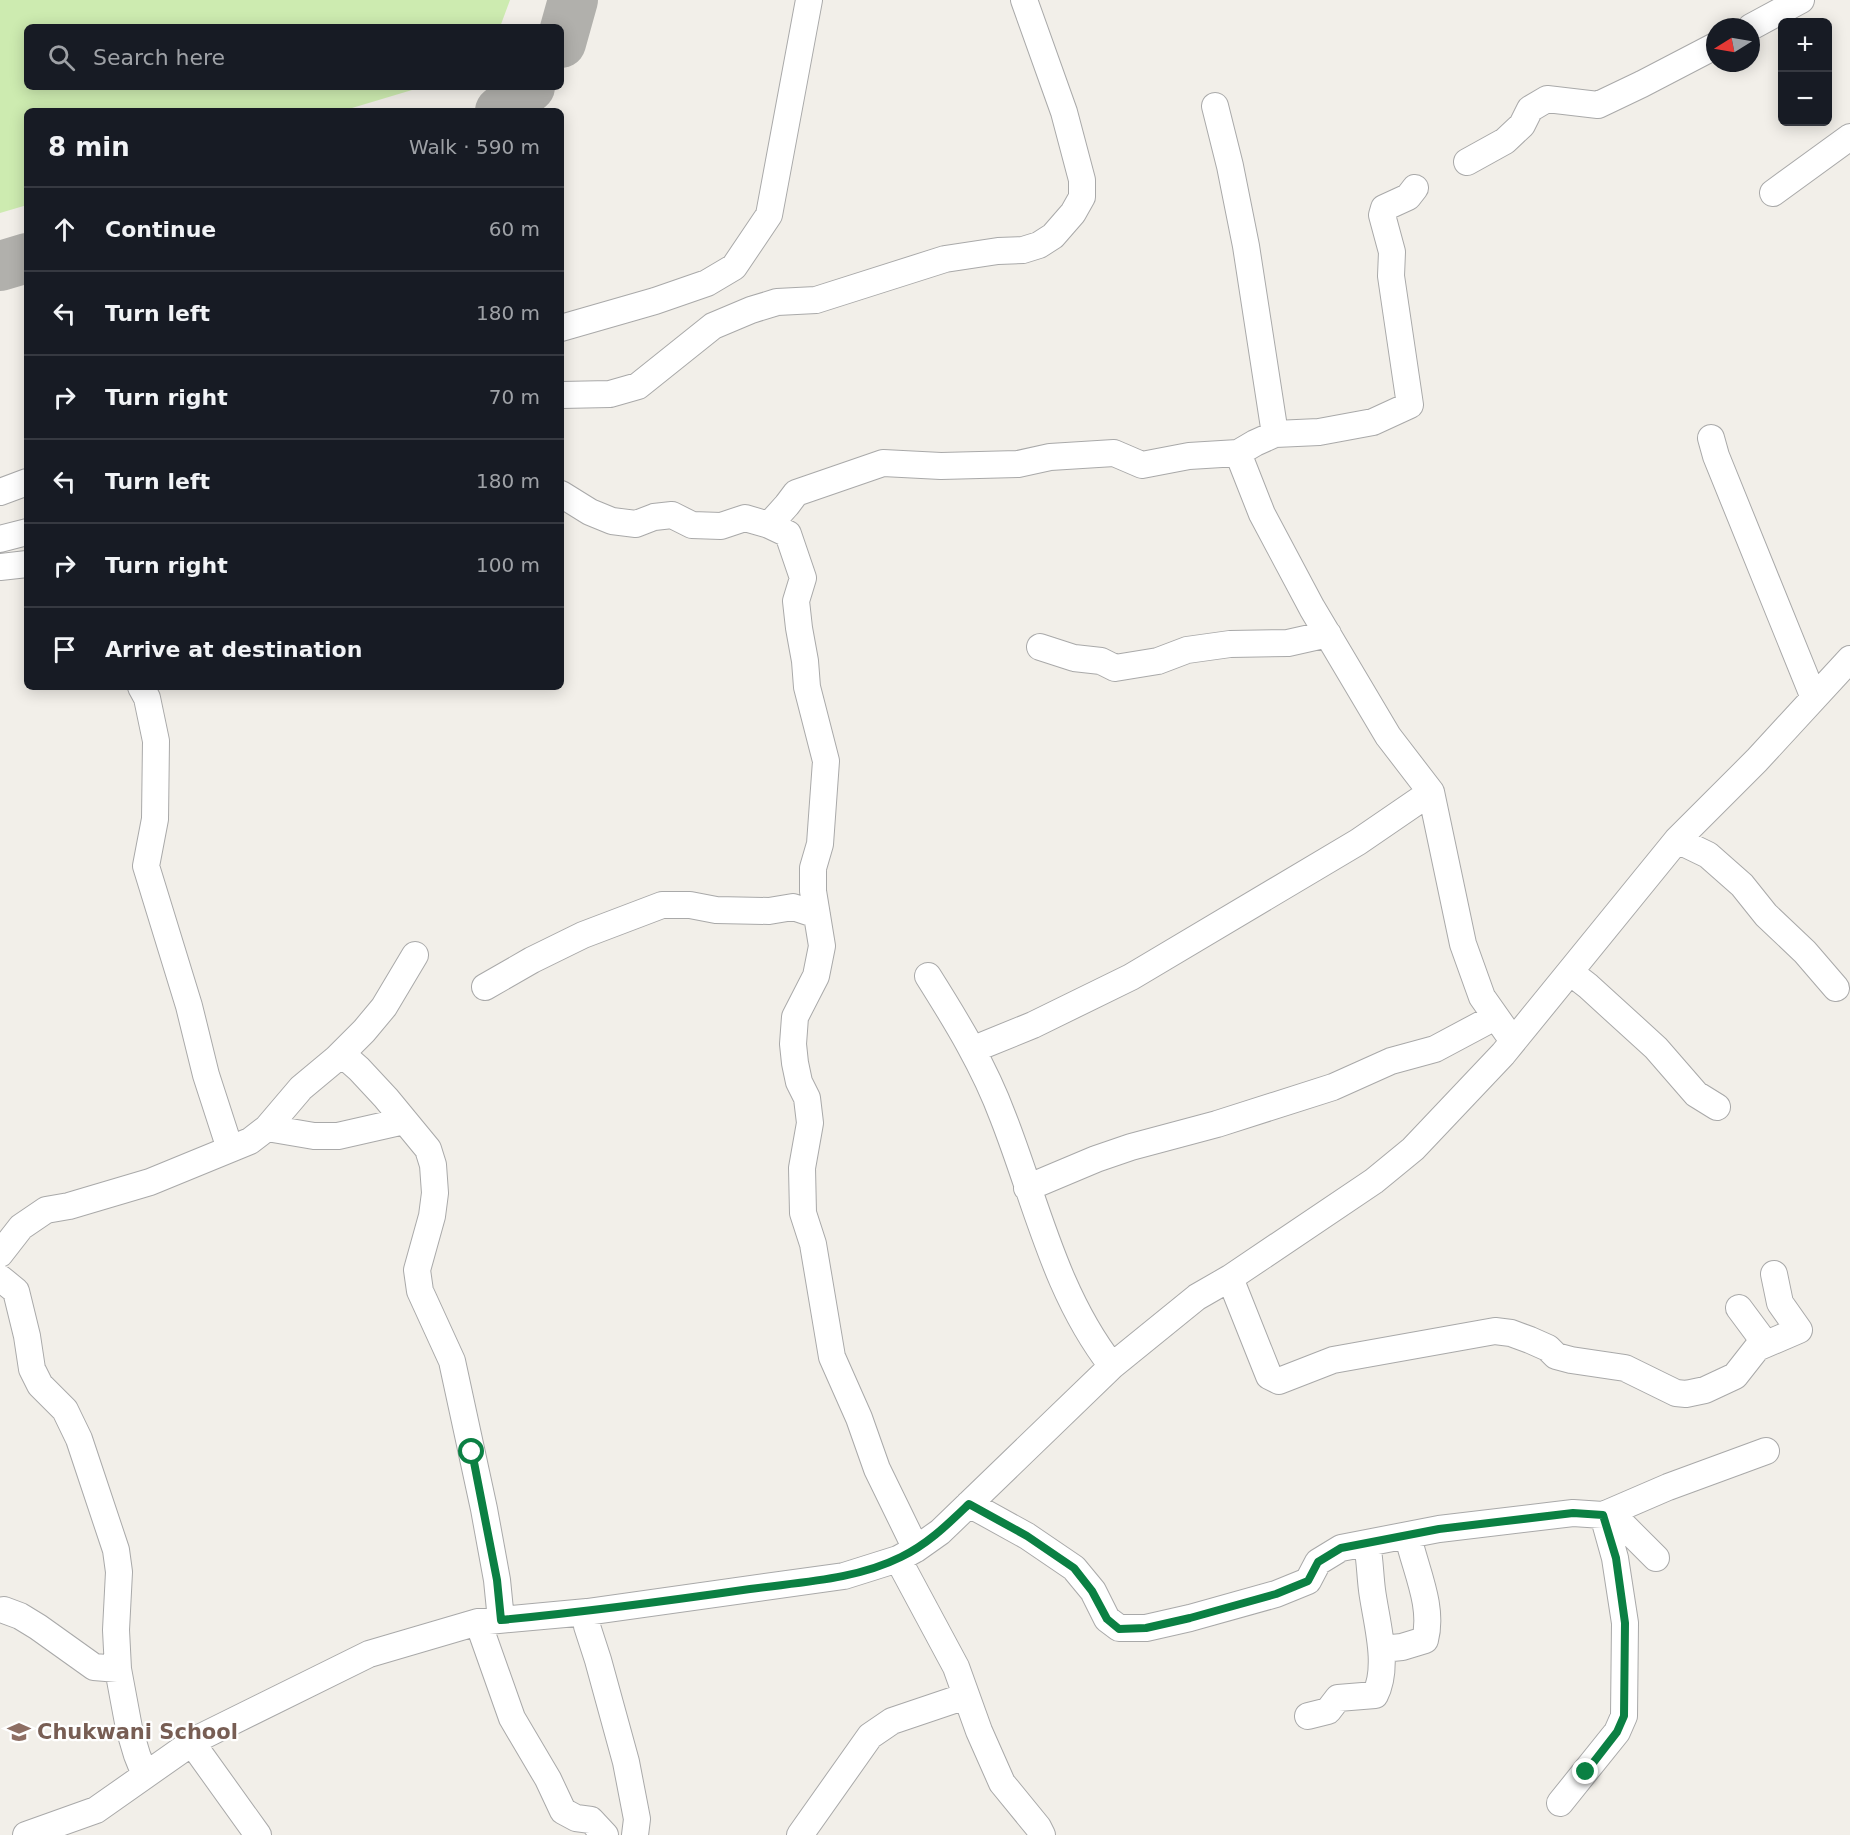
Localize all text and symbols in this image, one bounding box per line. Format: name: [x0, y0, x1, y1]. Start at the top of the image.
north arrow: [1706, 18, 1760, 72]
map controls: [1778, 18, 1832, 126]
button: +: [1778, 18, 1832, 72]
search box: [24, 24, 564, 90]
icon: search: [45, 41, 78, 74]
text: Search here: [93, 45, 225, 70]
button: −: [1778, 72, 1832, 126]
text: 8 min: [48, 132, 130, 162]
text: Walk · 590 m: [409, 135, 540, 159]
icon: ahead: [48, 213, 81, 246]
text: Continue: [105, 217, 216, 242]
text: 60 m: [489, 217, 540, 241]
icon: left: [48, 297, 81, 330]
text: Turn left: [105, 301, 210, 326]
text: 180 m: [476, 301, 540, 325]
icon: right: [48, 381, 81, 414]
text: Turn right: [105, 385, 228, 410]
text: 70 m: [489, 385, 540, 409]
icon: left: [48, 465, 81, 498]
text: Turn left: [105, 469, 210, 494]
text: 180 m: [476, 469, 540, 493]
icon: right: [48, 549, 81, 582]
text: Turn right: [105, 553, 228, 578]
text: 100 m: [476, 553, 540, 577]
icon: arrive: [48, 633, 81, 666]
text: Arrive at destination: [105, 637, 362, 662]
route start: [458, 1438, 484, 1464]
school or university icon: Chukwani School: [6, 1719, 32, 1745]
place label: Chukwani School: [37, 1720, 238, 1744]
route end: [1572, 1758, 1598, 1784]

